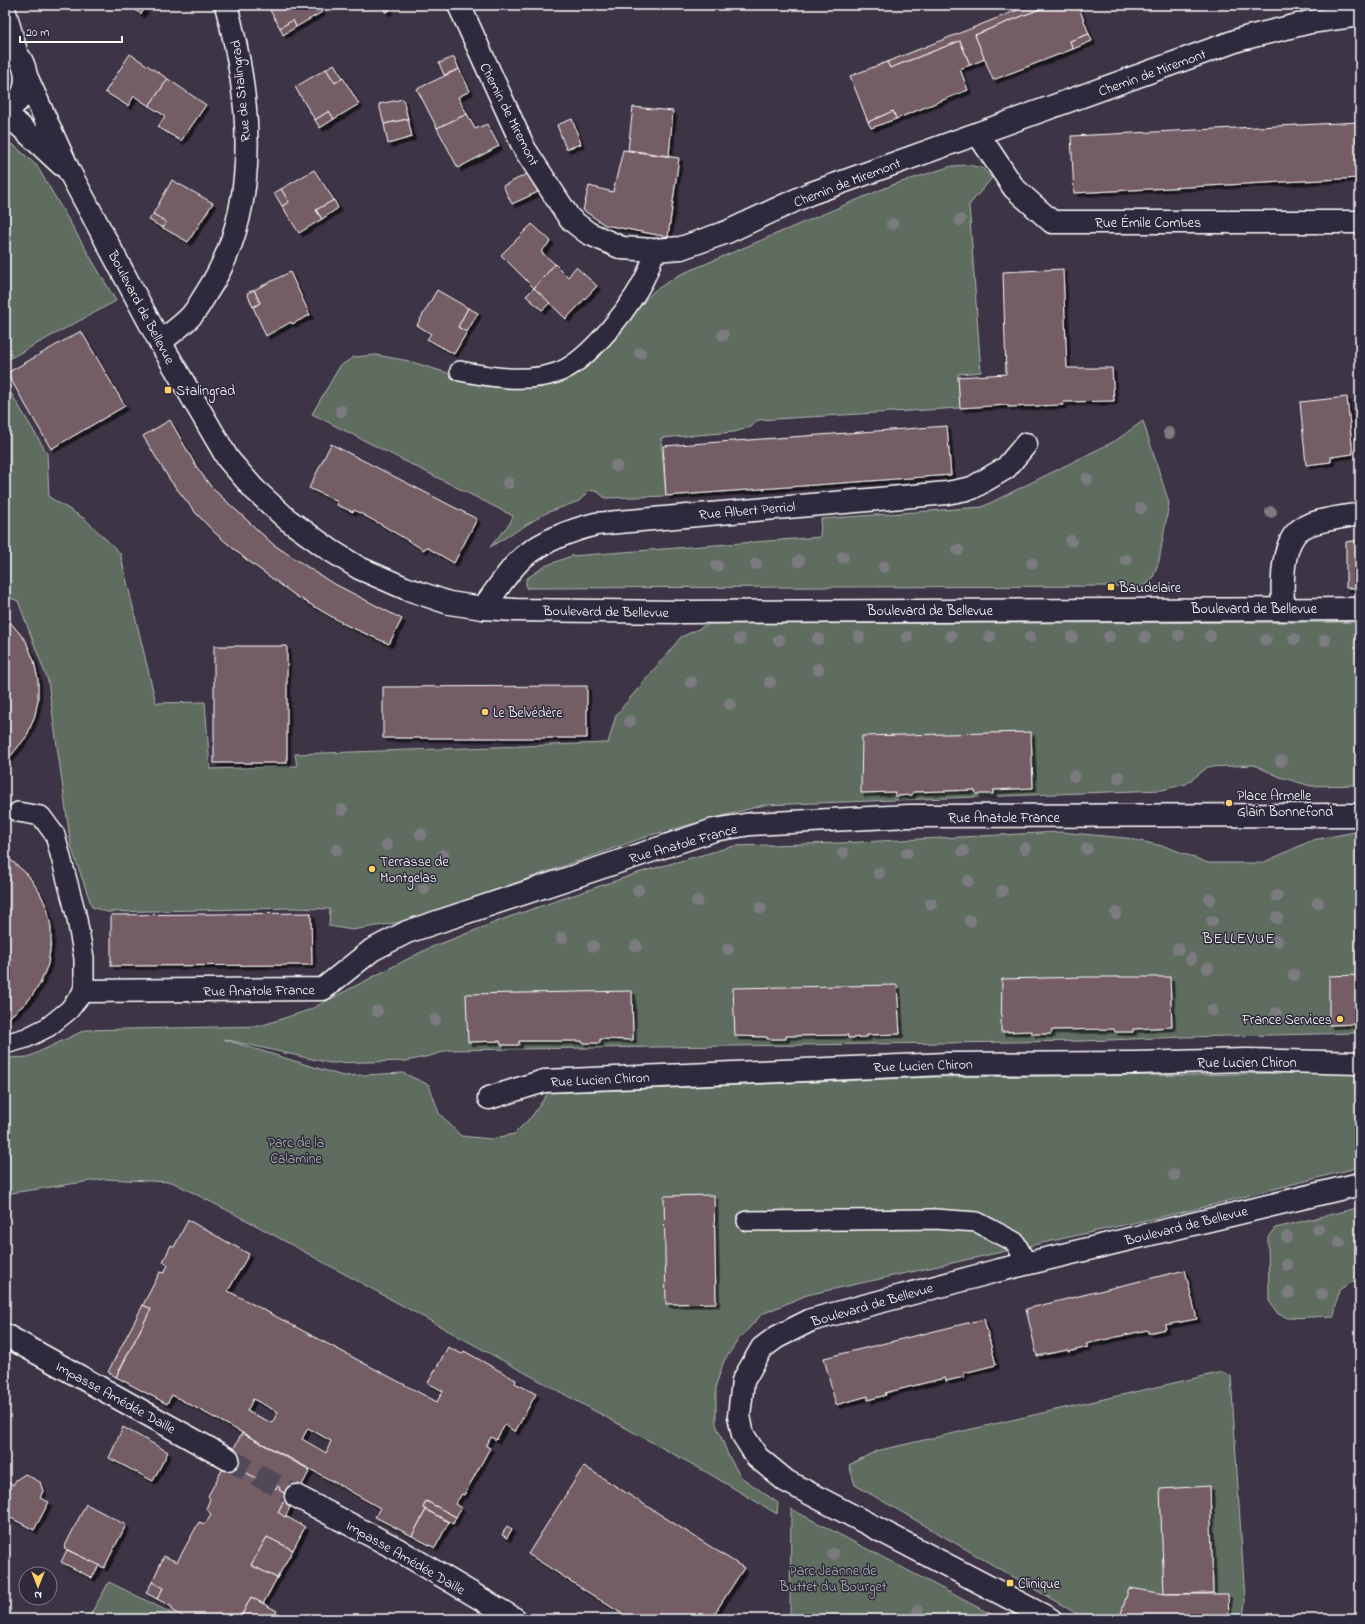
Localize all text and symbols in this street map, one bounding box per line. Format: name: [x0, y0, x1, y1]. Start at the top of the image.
scale bar: [20, 18, 122, 44]
text: 20 m: [26, 24, 49, 42]
street label: Rue de Stalingrad: [226, 39, 258, 143]
street label: Chemin de Miremont: [1096, 44, 1210, 103]
street label: Chemin de Miremont: [474, 59, 544, 170]
street label: Chemin de Miremont: [791, 153, 905, 214]
street label: Rue Émile Combes: [1095, 213, 1201, 234]
street label: Boulevard de Bellevue: [101, 246, 180, 369]
place label: Stalingrad: [176, 381, 235, 403]
marker: Stalingrad: [163, 385, 173, 395]
street label: Rue Albert Perriol: [698, 497, 796, 526]
place label: Baudelaire: [1118, 578, 1182, 599]
marker: Baudelaire: [1106, 582, 1116, 592]
street label: Boulevard de Bellevue: [1190, 599, 1318, 620]
street label: Boulevard de Bellevue: [542, 601, 670, 624]
street label: Boulevard de Bellevue: [866, 601, 994, 622]
place label: Le Belvédère: [493, 703, 563, 724]
marker: Le Belvédère: [480, 707, 490, 717]
place label: Place Armelle Glain Bonnefond: [1237, 786, 1333, 823]
marker: Place Armelle Glain Bonnefond: [1224, 798, 1234, 808]
street label: Rue Anatole France: [948, 808, 1060, 829]
street label: Rue Anatole France: [627, 819, 741, 870]
place label: Terrasse de Montgelas: [380, 852, 449, 890]
marker: Terrasse de Montgelas: [367, 864, 377, 874]
district label: BELLEVUE: [1202, 928, 1276, 950]
street label: Rue Anatole France: [203, 980, 316, 1003]
place label: France Services: [1241, 1010, 1332, 1031]
marker: France Services: [1335, 1014, 1345, 1024]
street label: Rue Lucien Chiron: [1197, 1053, 1297, 1074]
street label: Rue Lucien Chiron: [873, 1054, 973, 1079]
street label: Rue Lucien Chiron: [550, 1067, 650, 1094]
park label: Parc de la Calamine: [268, 1133, 324, 1170]
street label: Boulevard de Bellevue: [1122, 1201, 1251, 1252]
street label: Boulevard de Bellevue: [808, 1278, 937, 1333]
street label: Impasse Amédée Daille: [51, 1357, 180, 1440]
street label: Impasse Amédée Daille: [342, 1516, 469, 1601]
park label: Parc Jeanne de Buttet du Bourget: [779, 1561, 887, 1599]
north arrow: [18, 1566, 58, 1606]
place label: Clinique: [1018, 1574, 1061, 1595]
marker: Clinique: [1005, 1578, 1015, 1588]
text: N: [34, 1587, 42, 1603]

